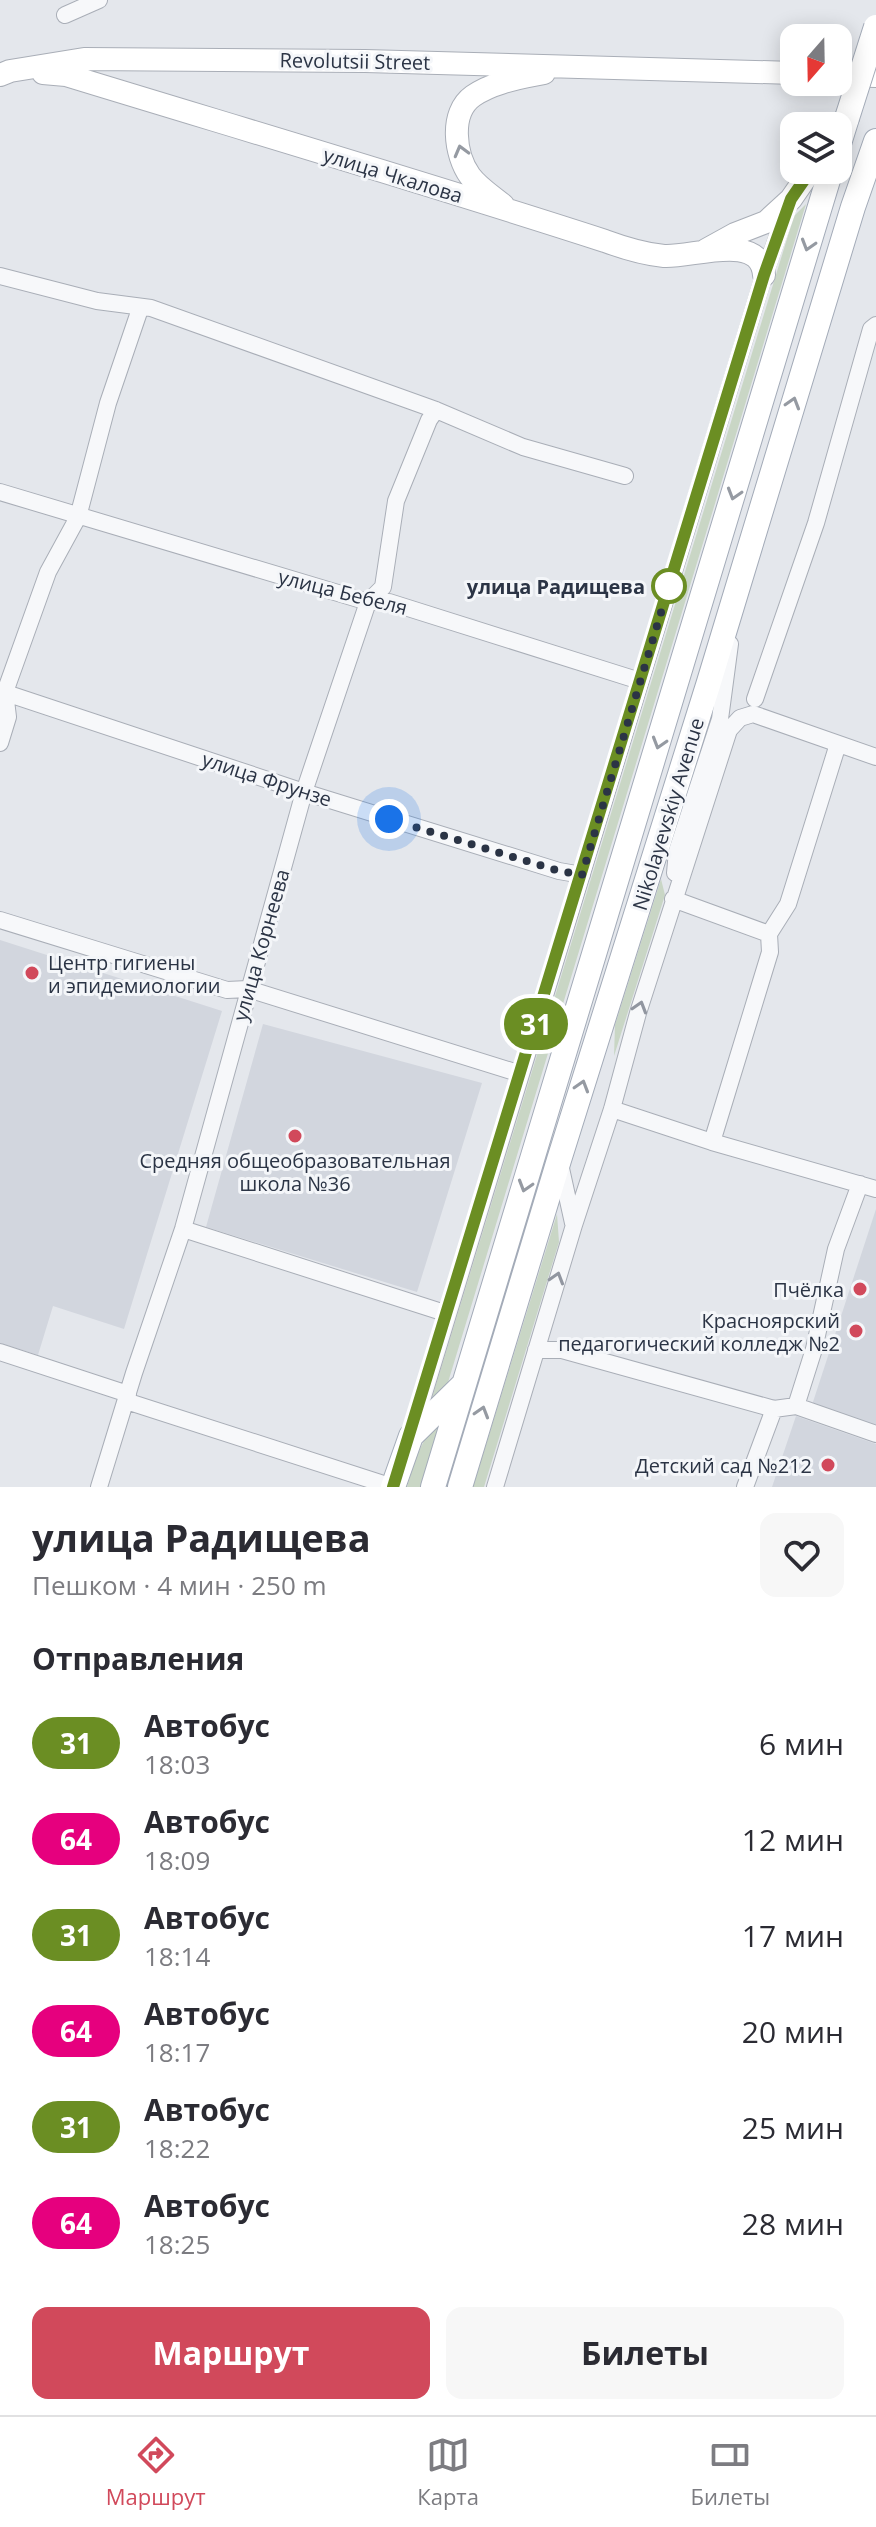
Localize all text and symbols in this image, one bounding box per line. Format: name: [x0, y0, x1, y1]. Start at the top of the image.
north arrow: [780, 24, 852, 96]
map controls: [780, 24, 852, 184]
street label: Revolutsii Street: [279, 46, 431, 76]
button: layers: [780, 112, 852, 184]
street label: улица Чкалова: [320, 141, 466, 209]
one-way arrow: [454, 144, 470, 158]
one-way arrow: [801, 237, 817, 251]
one-way arrow: [784, 396, 800, 410]
one-way arrow: [727, 486, 743, 500]
street label: улица Бебеля: [276, 563, 410, 621]
marker: улица Радищева: [652, 569, 686, 603]
place label: улица Радищева: [467, 573, 645, 600]
street label: Nikolayevskiy Avenue: [626, 714, 710, 914]
one-way arrow: [652, 735, 668, 749]
street label: улица Фрунзе: [199, 745, 335, 813]
your location: [369, 799, 409, 839]
street label: улица Корнеева: [226, 866, 296, 1024]
place label: Центр гигиены и эпидемиологии: [48, 949, 221, 999]
marker: Центр гигиены и эпидемиологии: [23, 964, 41, 982]
line badge: 31: [500, 998, 572, 1050]
one-way arrow: [631, 1001, 647, 1014]
text: 31: [520, 1005, 552, 1043]
one-way arrow: [573, 1079, 589, 1093]
marker: Средняя общеобразовательная школа №36: [286, 1127, 304, 1145]
place label: Средняя общеобразовательная школа №36: [140, 1147, 450, 1197]
one-way arrow: [518, 1178, 534, 1192]
one-way arrow: [548, 1272, 564, 1286]
place label: Пчёлка: [773, 1276, 844, 1303]
marker: Пчёлка: [851, 1280, 869, 1298]
place label: Красноярский педагогический колледж №2: [558, 1307, 840, 1357]
marker: Красноярский педагогический колледж №2: [847, 1322, 865, 1340]
one-way arrow: [473, 1406, 489, 1420]
place label: Детский сад №212: [635, 1452, 812, 1479]
marker: Детский сад №212: [819, 1456, 837, 1474]
text: улица Радищева: [32, 1511, 371, 1563]
button: heart: [760, 1513, 844, 1597]
text: Пешком · 4 мин · 250 m: [32, 1567, 327, 1603]
text: Отправления: [32, 1638, 244, 1679]
text: Автобус: [144, 1705, 270, 1746]
text: 6 мин: [759, 1723, 844, 1764]
text: 31: [60, 1724, 92, 1762]
text: 18:03: [144, 1746, 210, 1782]
text: Автобус: [144, 1801, 270, 1842]
text: 12 мин: [742, 1819, 844, 1860]
text: 64: [60, 1820, 92, 1858]
text: 18:09: [144, 1842, 210, 1878]
text: Автобус: [144, 1897, 270, 1938]
text: 17 мин: [742, 1915, 844, 1956]
text: 31: [60, 1916, 92, 1954]
text: 18:14: [144, 1938, 210, 1974]
text: Автобус: [144, 1993, 270, 2034]
text: 20 мин: [742, 2011, 844, 2052]
text: 64: [60, 2012, 92, 2050]
text: 18:17: [144, 2034, 210, 2070]
text: Автобус: [144, 2089, 270, 2130]
text: 25 мин: [742, 2107, 844, 2148]
text: 31: [60, 2108, 92, 2146]
text: 18:22: [144, 2130, 210, 2166]
text: Автобус: [144, 2185, 270, 2226]
text: 28 мин: [742, 2203, 844, 2244]
text: 64: [60, 2204, 92, 2242]
text: 18:25: [144, 2226, 210, 2262]
button: Маршрут: [32, 2307, 430, 2399]
button: Билеты: [446, 2307, 844, 2399]
tab: Маршрут: [106, 2433, 206, 2511]
tab: Карта: [417, 2433, 479, 2511]
tab: Билеты: [691, 2433, 770, 2511]

